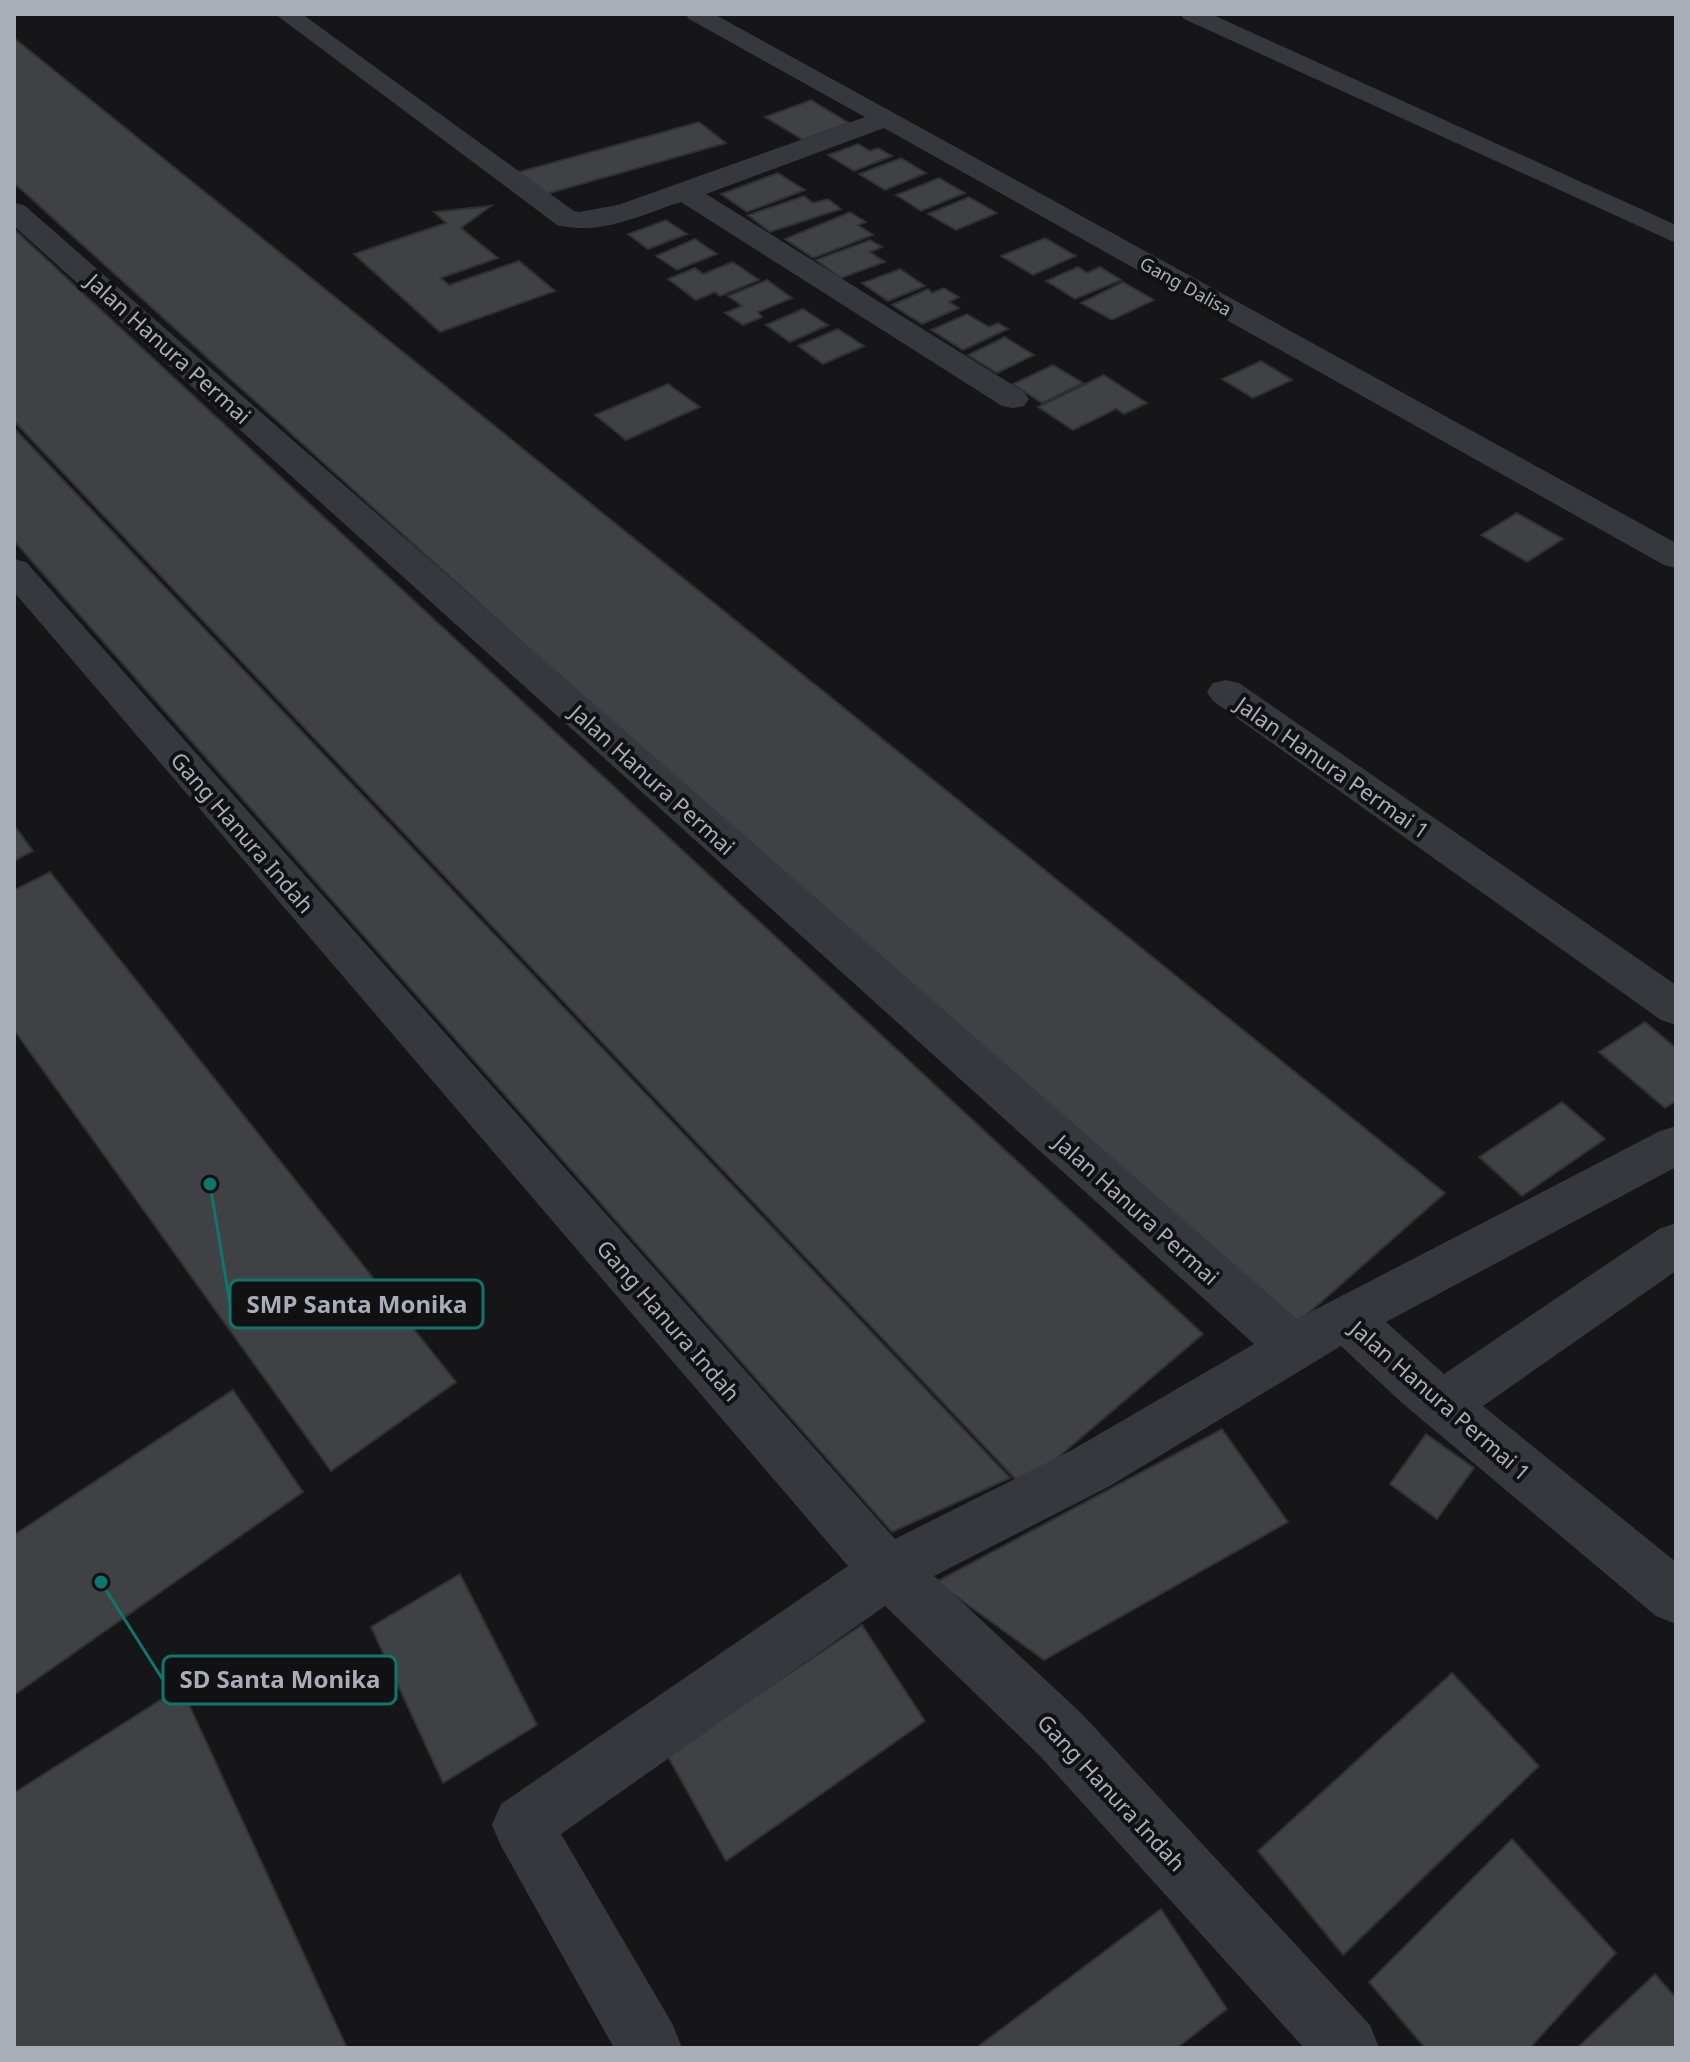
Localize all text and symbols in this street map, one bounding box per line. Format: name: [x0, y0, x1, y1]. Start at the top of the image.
street label: Gang Dalisa: [1136, 251, 1236, 321]
street label: Jalan Hanura Permai: [79, 265, 258, 430]
street label: Jalan Hanura Permai 1: [1229, 688, 1436, 845]
street label: Jalan Hanura Permai: [563, 696, 742, 861]
street label: Gang Hanura Indah: [165, 745, 321, 919]
street label: Jalan Hanura Permai: [1047, 1126, 1226, 1291]
street label: Gang Hanura Indah: [591, 1233, 747, 1407]
callout: SMP Santa Monika: [230, 1280, 483, 1328]
text: SMP Santa Monika: [247, 1287, 467, 1320]
street label: Jalan Hanura Permai 1: [1343, 1312, 1538, 1487]
callout: SD Santa Monika: [163, 1656, 396, 1704]
text: SD Santa Monika: [180, 1662, 380, 1695]
street label: Gang Hanura Indah: [1031, 1707, 1193, 1877]

